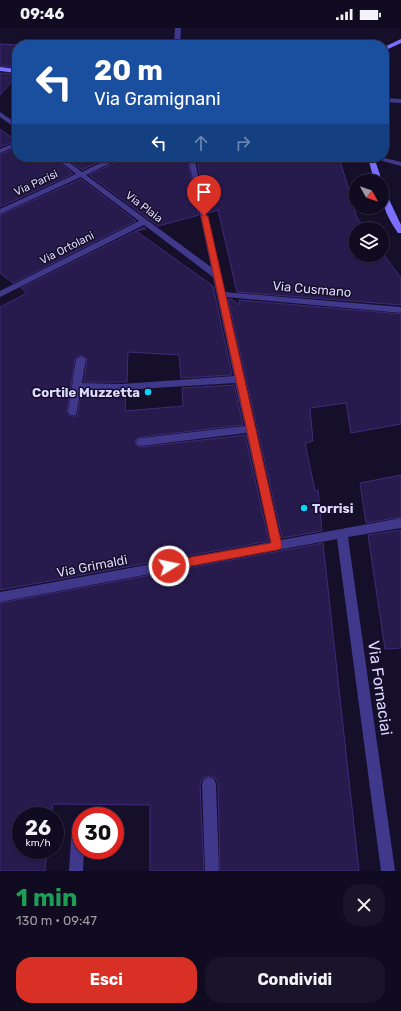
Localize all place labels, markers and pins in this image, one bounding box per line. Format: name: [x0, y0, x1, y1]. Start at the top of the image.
pin: [187, 175, 221, 216]
place label: Cortile Muzzetta: [32, 385, 140, 400]
marker: Cortile Muzzetta: [143, 387, 153, 397]
place label: Torrisi: [312, 501, 353, 516]
marker: Torrisi: [299, 503, 309, 513]

